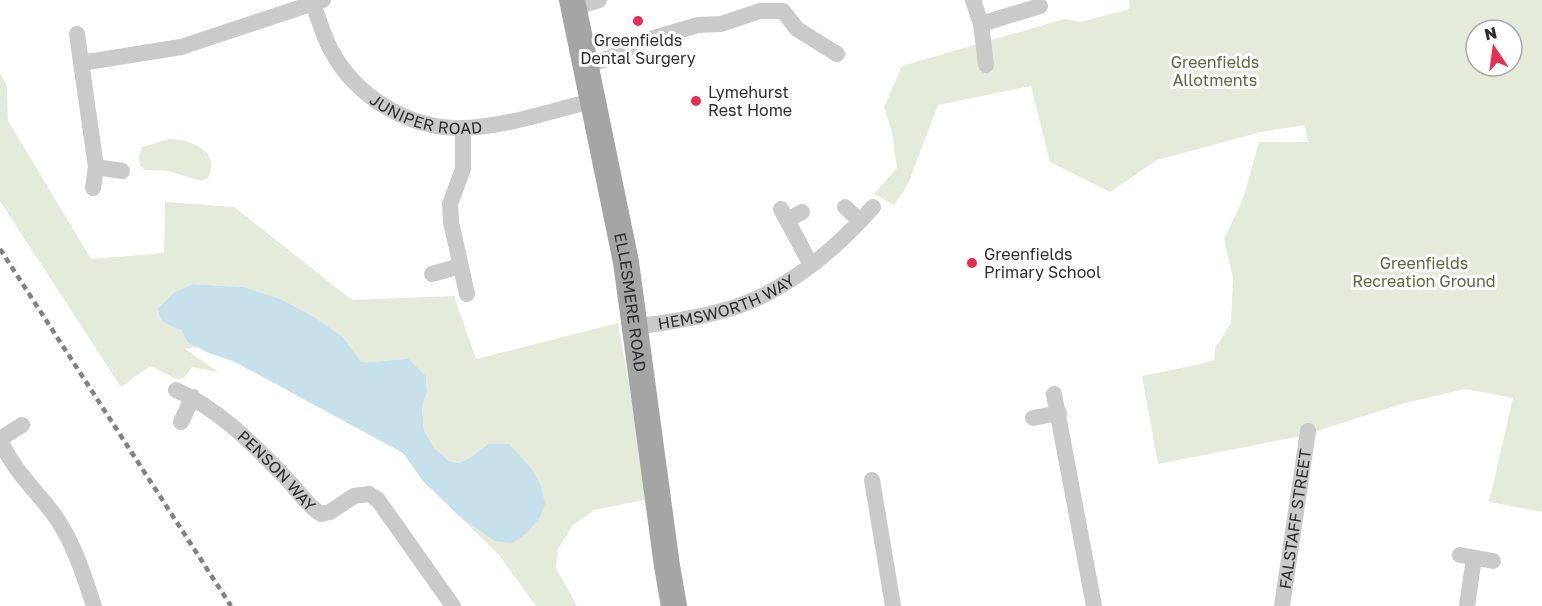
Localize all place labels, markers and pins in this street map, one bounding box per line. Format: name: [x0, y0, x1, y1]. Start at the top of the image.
marker: Greenfields Dental Surgery: [631, 14, 645, 28]
place label: Greenfields Dental Surgery: [580, 30, 696, 68]
place label: Lymehurst Rest Home: [708, 82, 792, 120]
marker: Lymehurst Rest Home: [689, 94, 703, 108]
place label: Greenfields Primary School: [984, 244, 1101, 282]
marker: Greenfields Primary School: [965, 256, 979, 270]

